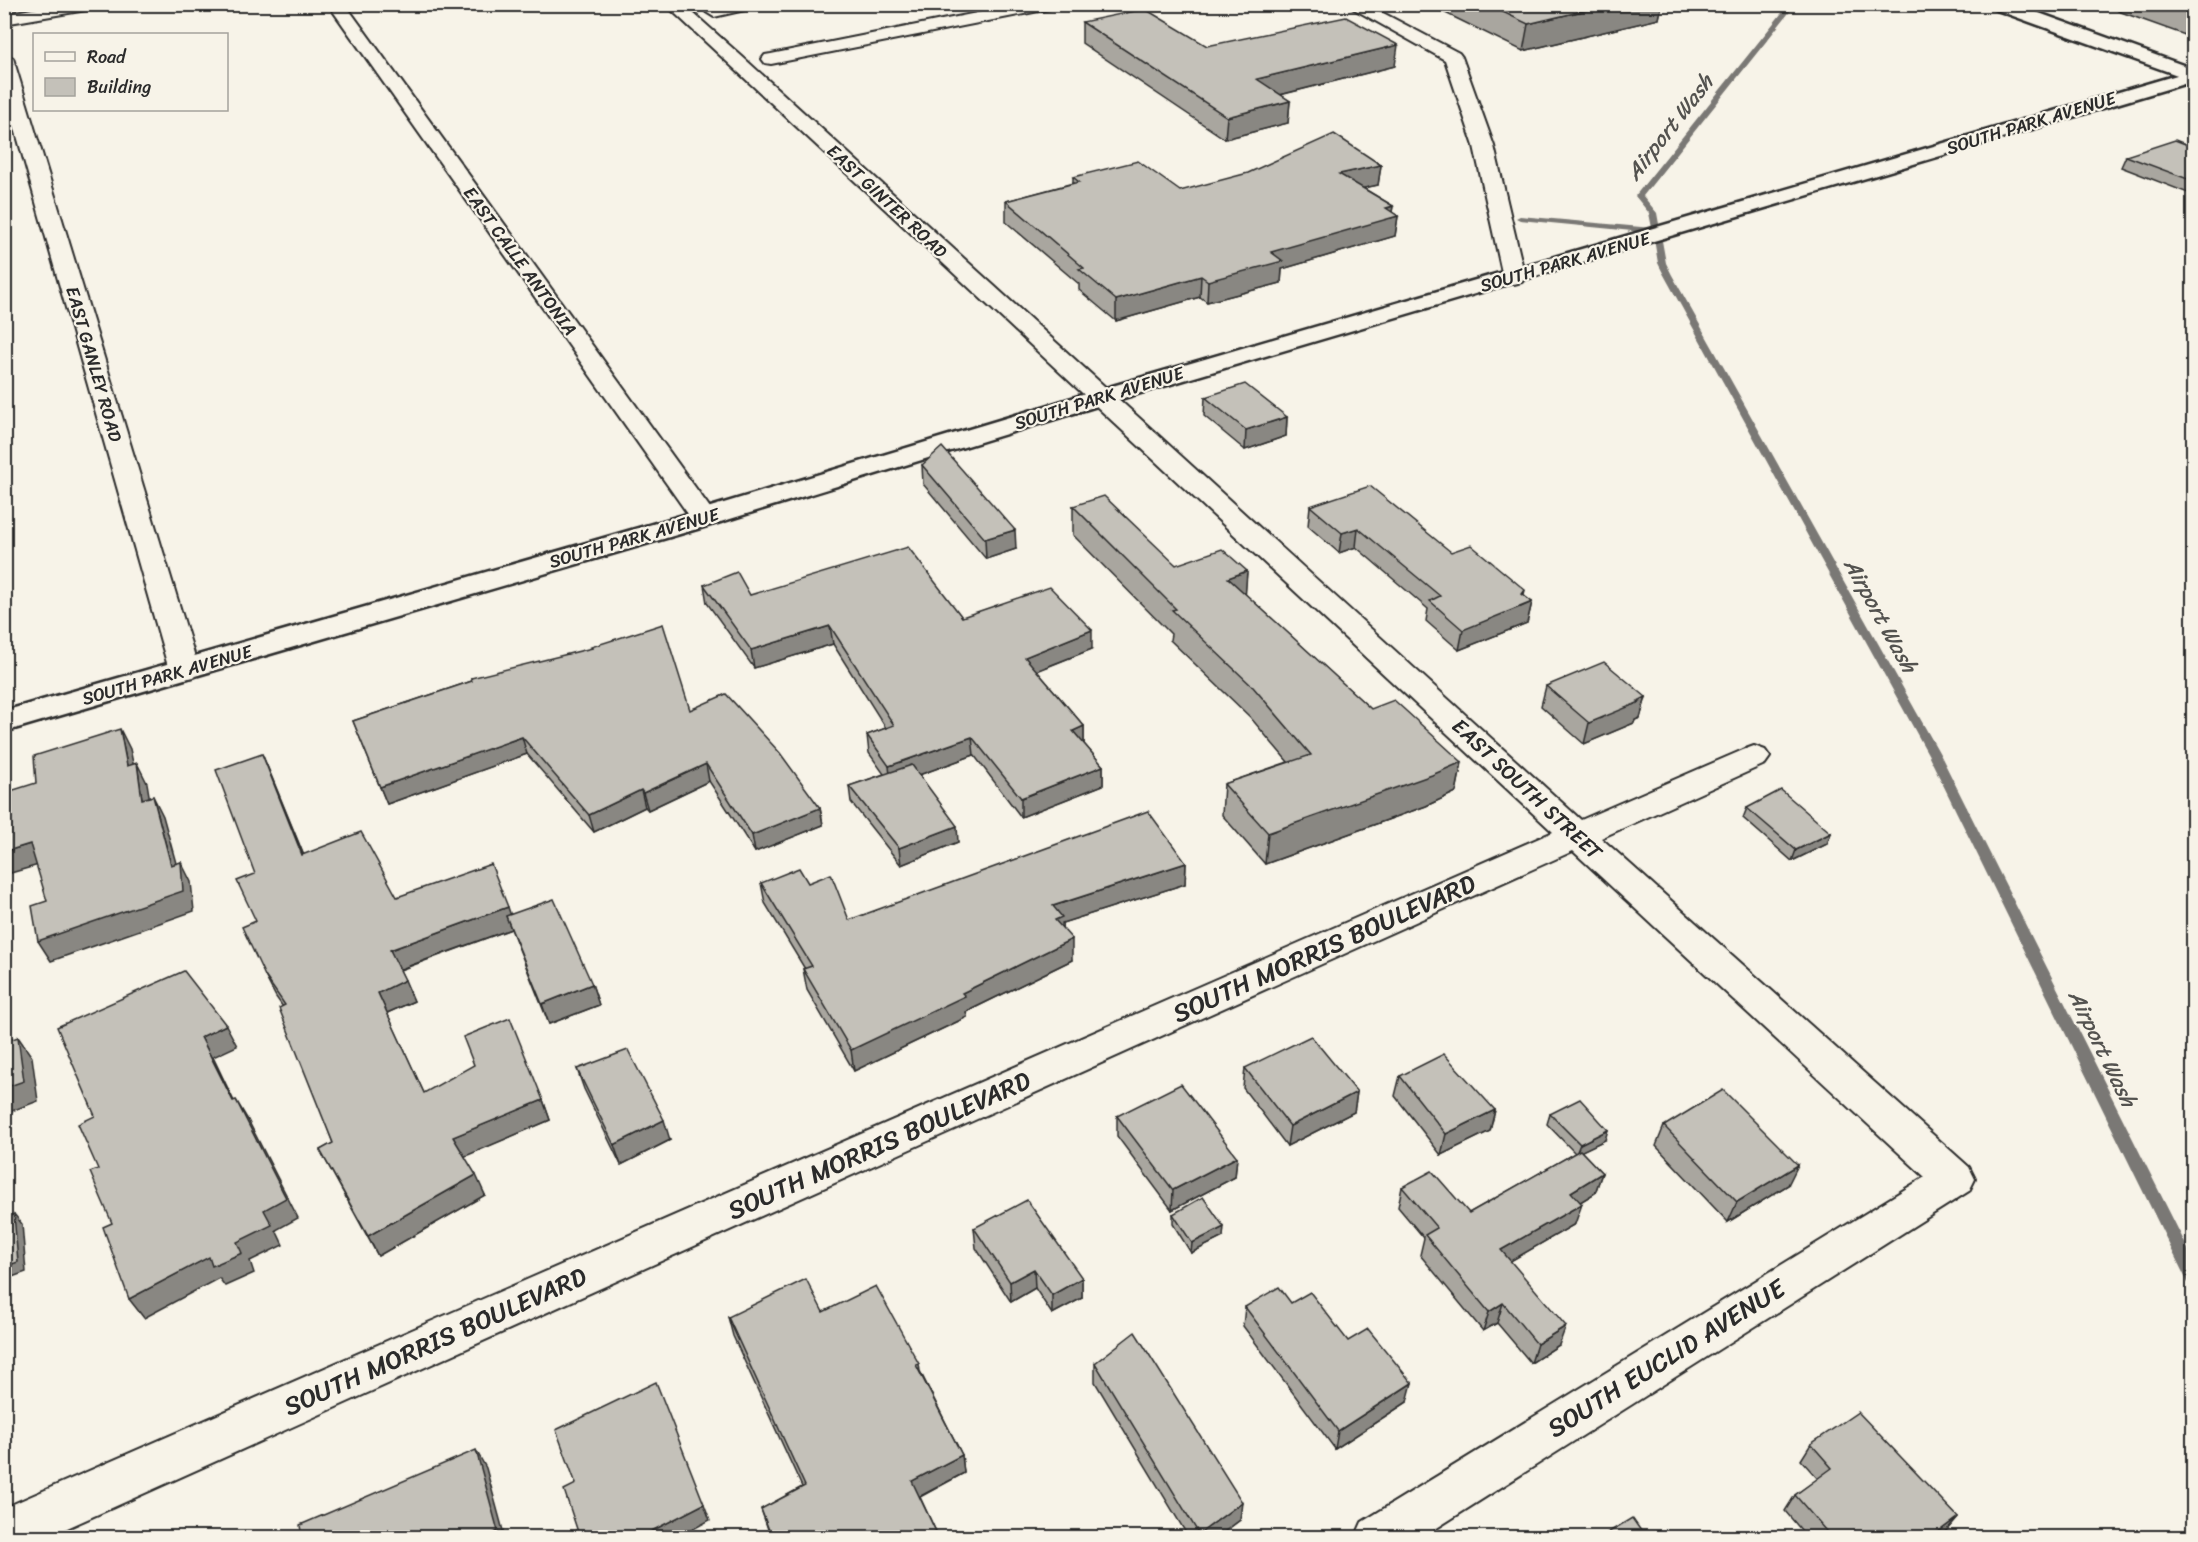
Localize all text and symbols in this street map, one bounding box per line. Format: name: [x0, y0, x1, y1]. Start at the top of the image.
legend: [33, 33, 228, 111]
text: Road: [87, 41, 127, 73]
water label: Airport Wash: [1615, 64, 1725, 190]
text: Building: [87, 71, 151, 103]
street label: SOUTH PARK AVENUE: [1942, 82, 2121, 164]
street label: EAST GINTER ROAD: [819, 136, 955, 266]
street label: EAST CALLE ANTONIA: [455, 179, 585, 343]
street label: SOUTH PARK AVENUE: [1476, 222, 1655, 302]
street label: EAST GANLEY ROAD: [56, 282, 132, 446]
street label: SOUTH PARK AVENUE: [1010, 357, 1189, 439]
street label: SOUTH PARK AVENUE: [545, 498, 724, 578]
water label: Airport Wash: [1832, 550, 1929, 682]
street label: SOUTH PARK AVENUE: [78, 635, 257, 715]
street label: EAST SOUTH STREET: [1443, 709, 1612, 871]
street label: SOUTH MORRIS BOULEVARD: [1165, 860, 1484, 1036]
water label: Airport Wash: [2057, 982, 2149, 1116]
street label: SOUTH MORRIS BOULEVARD: [720, 1057, 1039, 1233]
street label: SOUTH MORRIS BOULEVARD: [276, 1253, 595, 1429]
street label: SOUTH EUCLID AVENUE: [1538, 1265, 1796, 1450]

